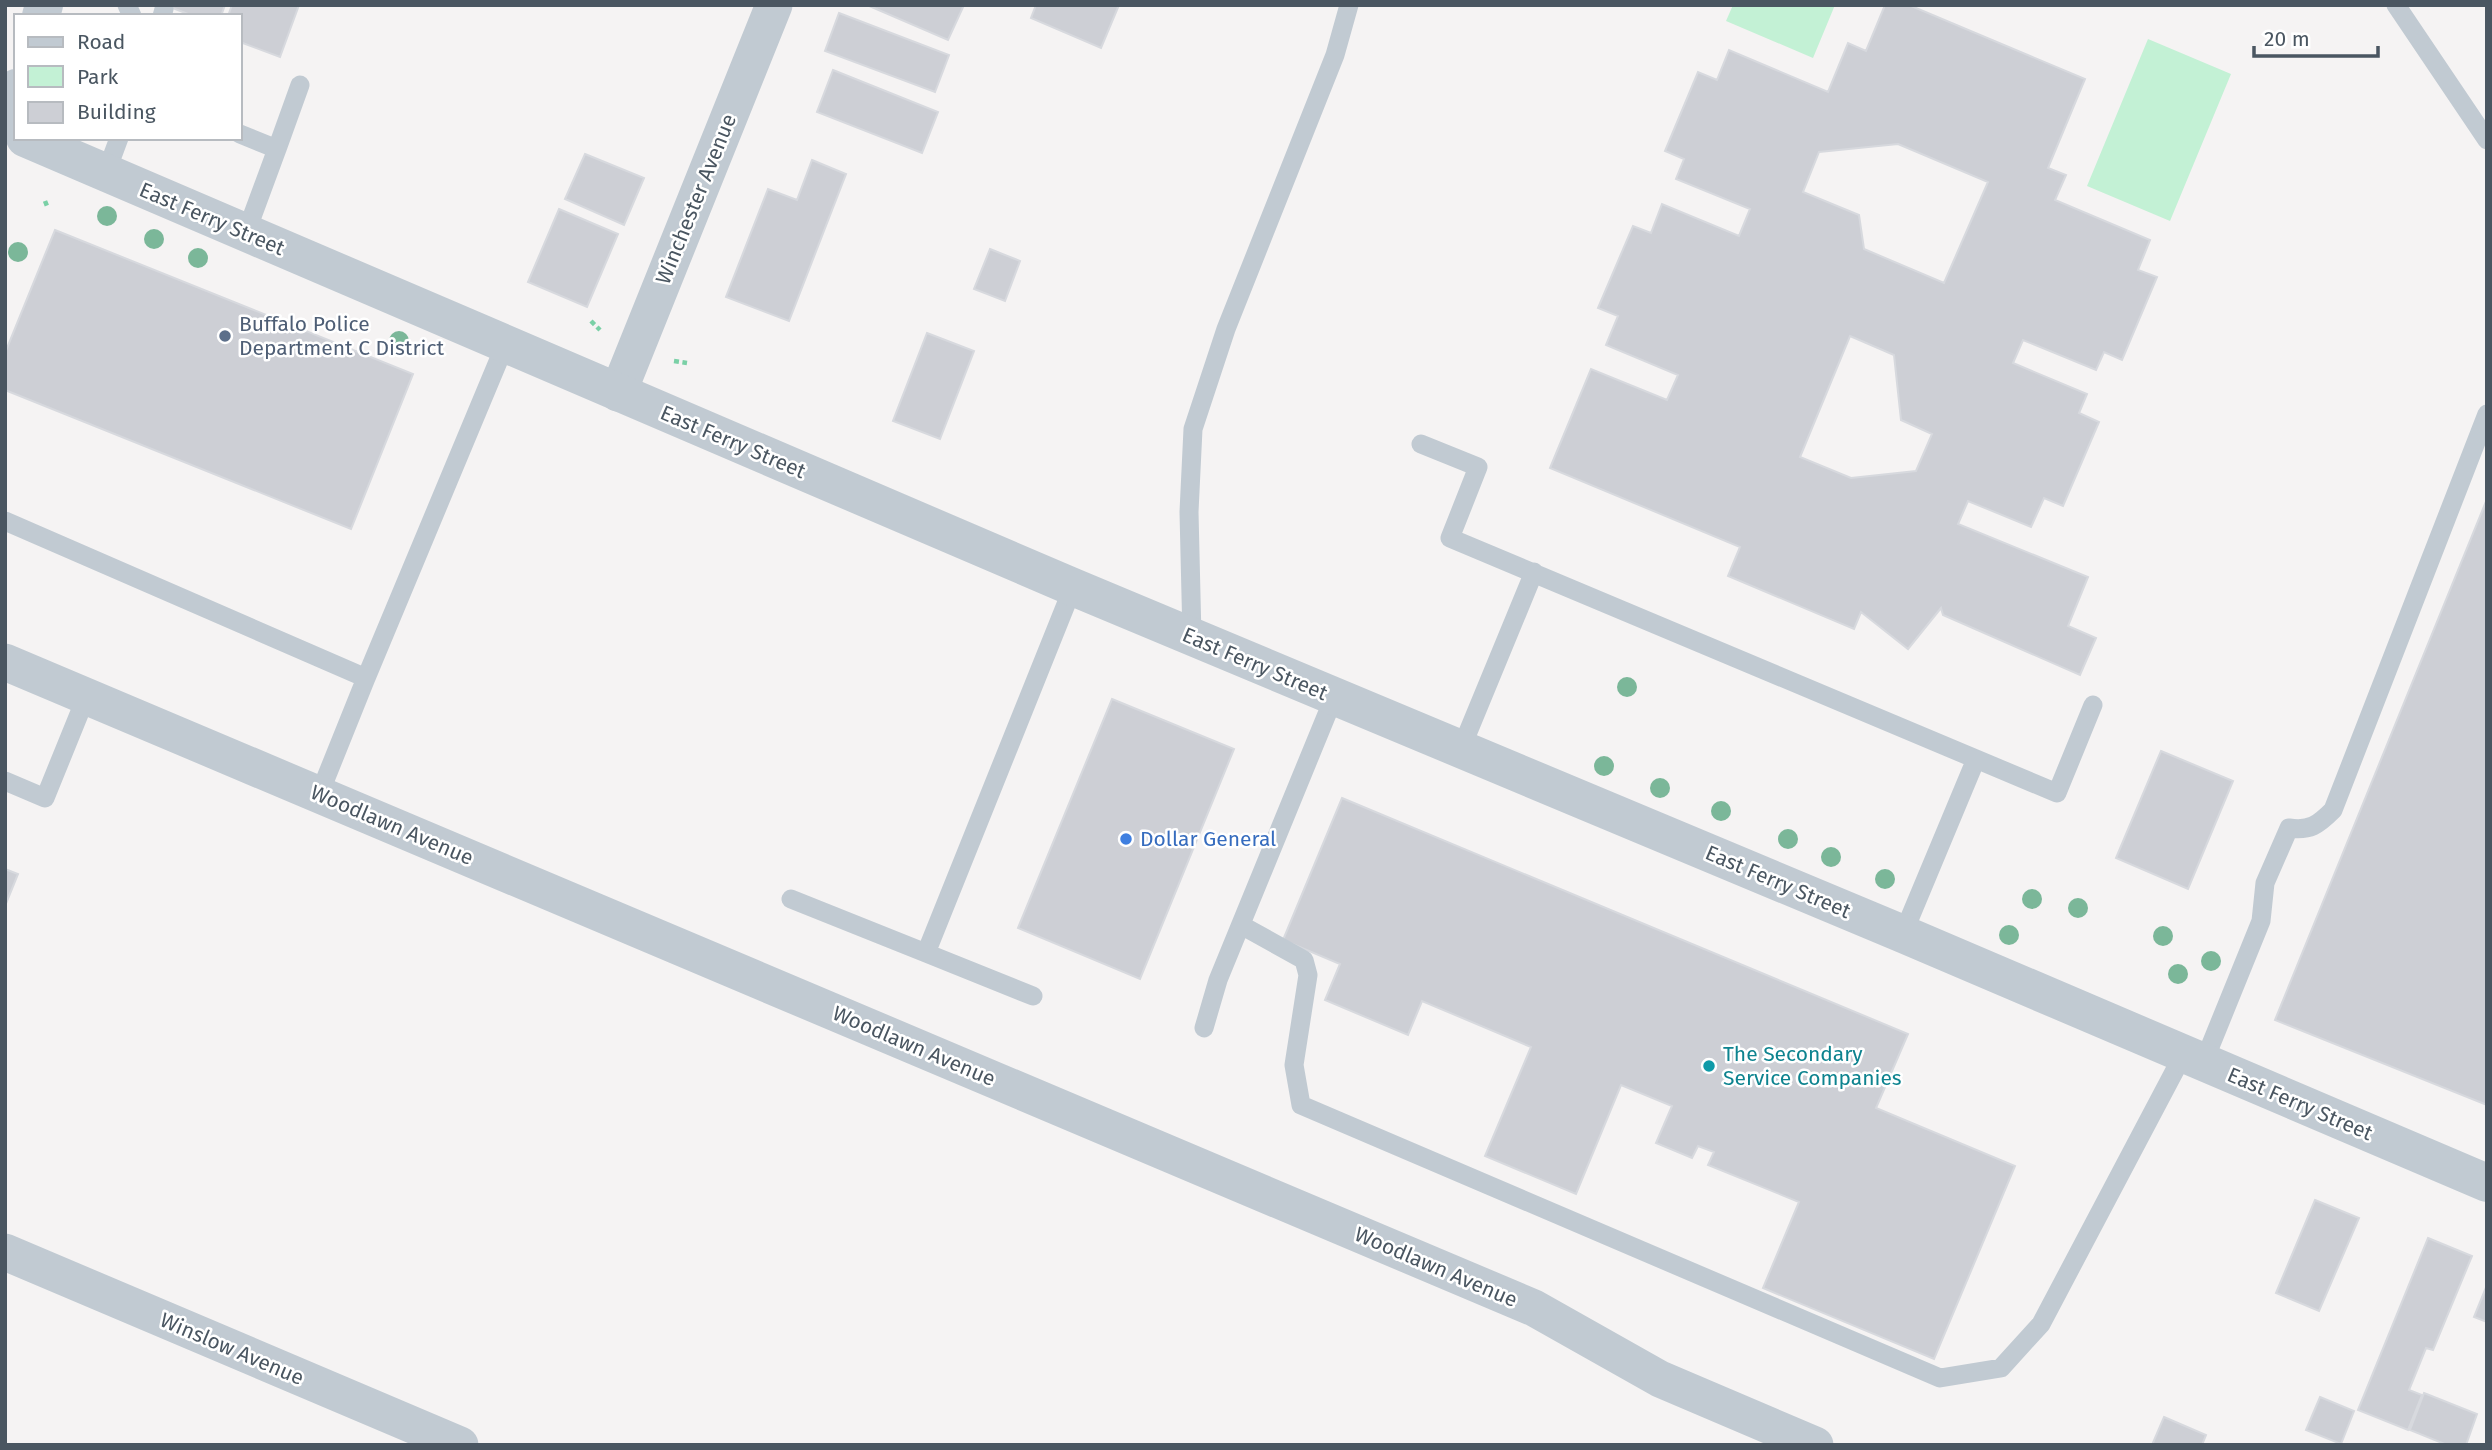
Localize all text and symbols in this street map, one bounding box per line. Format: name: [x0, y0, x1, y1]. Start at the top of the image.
legend: [14, 14, 242, 140]
scale bar: [2254, 14, 2378, 58]
text: 20 m: [2264, 26, 2310, 52]
text: Road: [77, 29, 125, 55]
text: Park: [77, 64, 119, 90]
text: Building: [77, 99, 156, 125]
street label: Winchester Avenue: [650, 110, 742, 288]
street label: East Ferry Street: [135, 177, 289, 261]
place label: Buffalo Police Department C District: [239, 311, 444, 361]
marker: Buffalo Police Department C District: [217, 328, 233, 344]
street label: East Ferry Street: [656, 400, 810, 484]
street label: East Ferry Street: [1178, 622, 1332, 706]
street label: Woodlawn Avenue: [307, 779, 477, 871]
place label: Dollar General: [1140, 826, 1276, 852]
marker: Dollar General: [1118, 831, 1134, 847]
street label: East Ferry Street: [1701, 840, 1855, 924]
street label: Woodlawn Avenue: [829, 1000, 999, 1092]
place label: The Secondary Service Companies: [1723, 1041, 1902, 1091]
marker: The Secondary Service Companies: [1701, 1058, 1717, 1074]
street label: East Ferry Street: [2223, 1062, 2377, 1146]
street label: Woodlawn Avenue: [1351, 1221, 1521, 1313]
street label: Winslow Avenue: [156, 1307, 308, 1391]

